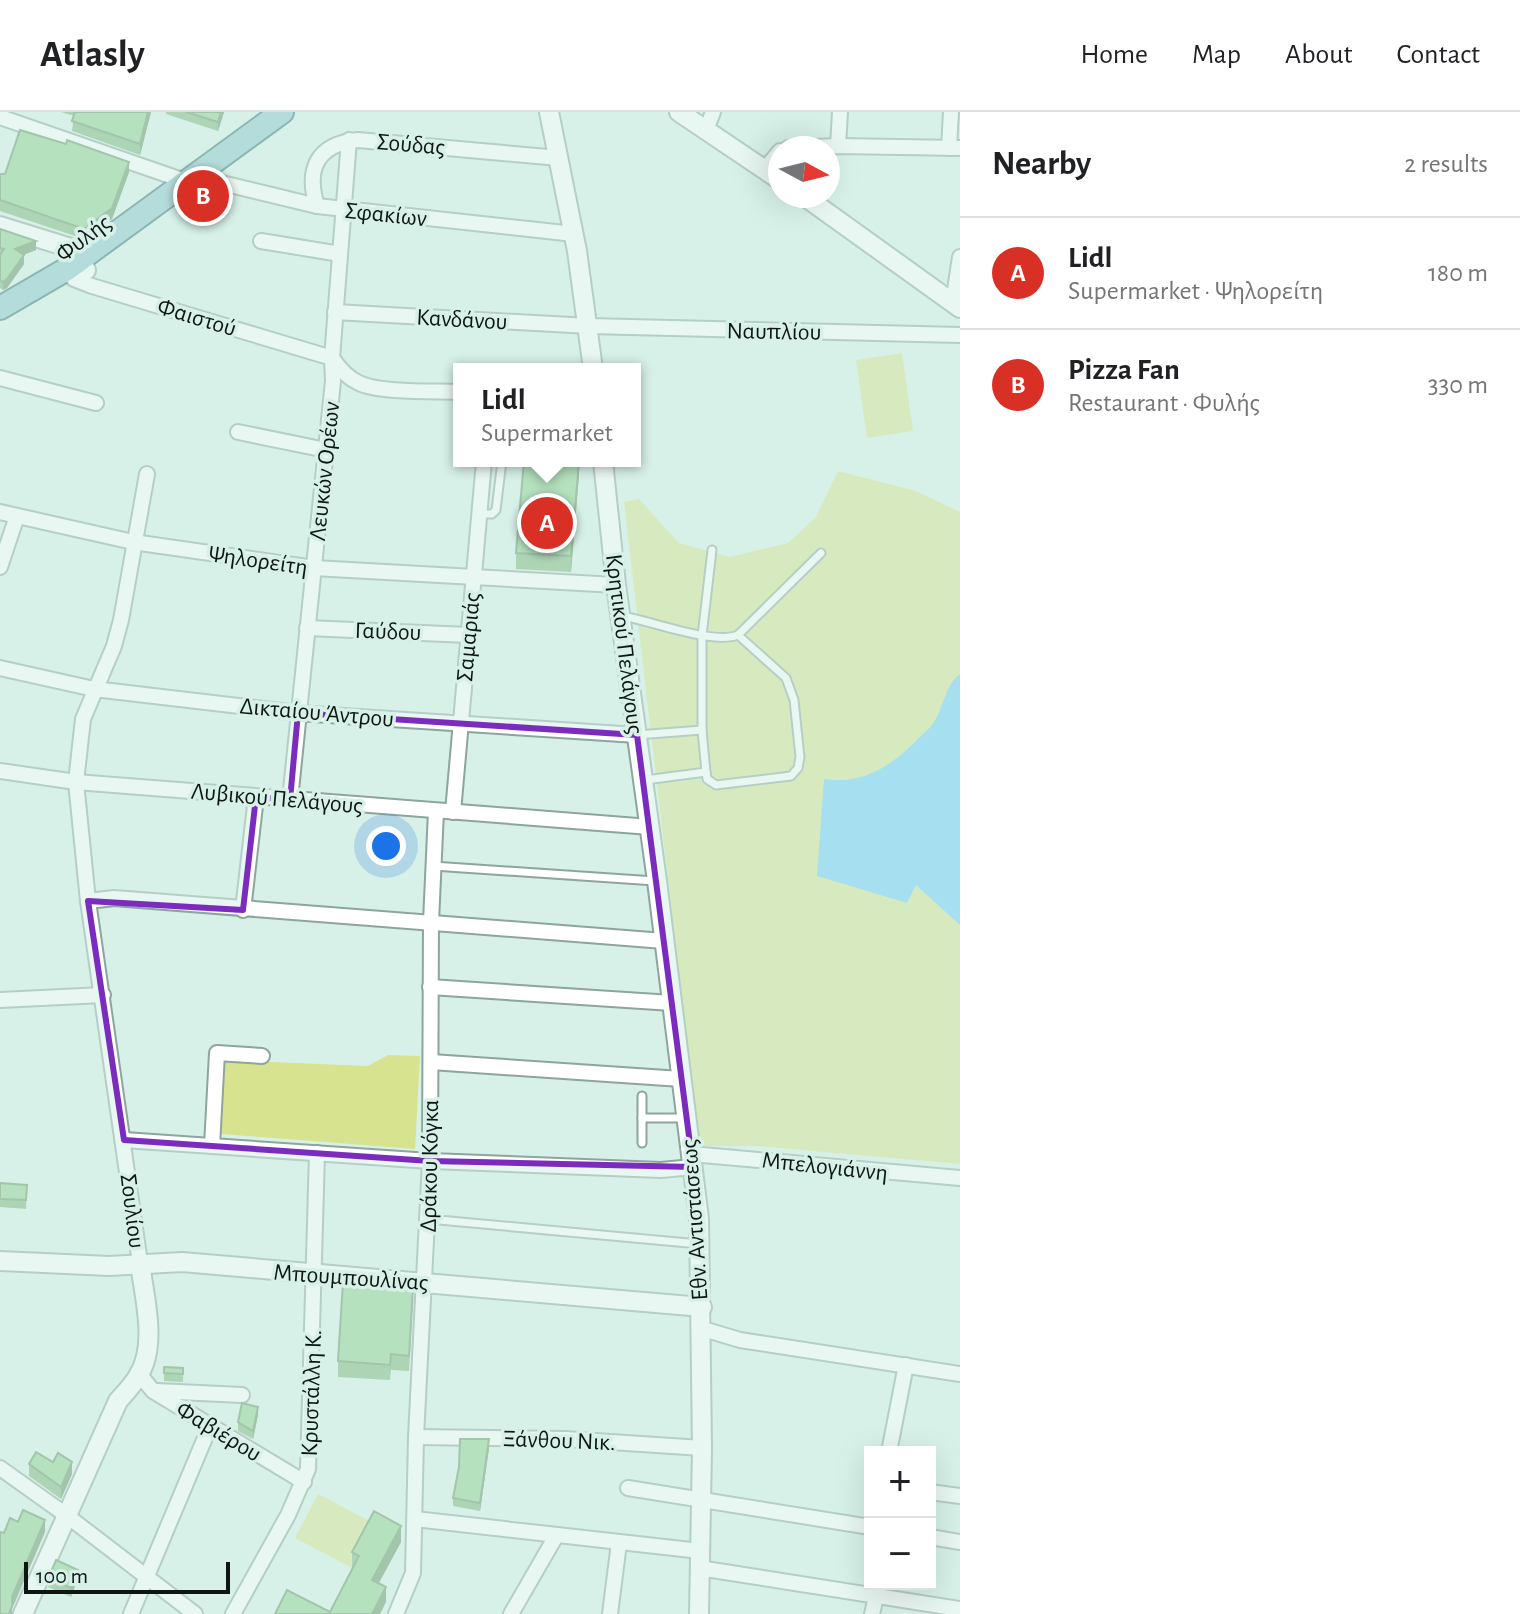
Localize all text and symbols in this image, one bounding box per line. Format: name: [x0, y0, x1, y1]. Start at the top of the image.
text: Atlasly: [40, 36, 145, 74]
text: Home: [1081, 41, 1148, 69]
text: Map: [1192, 41, 1241, 69]
text: About: [1285, 41, 1353, 69]
text: Contact: [1397, 41, 1480, 69]
street label: Σούδας: [376, 130, 446, 160]
north arrow: [768, 136, 840, 208]
text: Nearby: [992, 147, 1091, 181]
text: 2 results: [1404, 151, 1488, 177]
pin: B: [177, 166, 229, 226]
street label: Σφακίων: [344, 199, 428, 231]
street label: Φυλής: [52, 211, 116, 267]
text: Lidl: [1068, 243, 1113, 273]
text: A: [1010, 260, 1026, 286]
text: 180 m: [1428, 260, 1488, 286]
text: Supermarket · Ψηλορείτη: [1068, 278, 1323, 304]
street label: Φαιστού: [154, 295, 239, 341]
street label: Κανδάνου: [416, 306, 508, 334]
street label: Ναυπλίου: [726, 319, 822, 345]
text: Pizza Fan: [1068, 355, 1180, 385]
popup: [453, 363, 641, 467]
text: B: [1010, 372, 1026, 398]
text: 330 m: [1428, 372, 1488, 398]
text: Lidl: [481, 385, 526, 415]
text: Restaurant · Φυλής: [1068, 390, 1260, 416]
street label: Λευκών Ορέων: [306, 400, 344, 542]
text: Supermarket: [481, 420, 613, 446]
pin: A: [521, 493, 573, 553]
street label: Ψηλορείτη: [206, 542, 309, 580]
street label: Κρητικού Πελάγους: [601, 553, 647, 735]
street label: Σαμαριάς: [453, 592, 485, 683]
street label: Γαύδου: [354, 619, 422, 645]
street label: Δικταίου Άντρου: [239, 694, 395, 732]
street label: Λυβικού Πελάγους: [190, 780, 364, 818]
your location: [366, 826, 406, 866]
street label: Δράκου Κόγκα: [417, 1099, 443, 1233]
street label: Εθν. Αντιστάσεως: [677, 1138, 713, 1301]
street label: Μπελογιάννη: [761, 1148, 889, 1186]
street label: Σουλίου: [116, 1172, 149, 1250]
street label: Μπουμπουλίνας: [273, 1261, 429, 1295]
street label: Κρυστάλλη Κ.: [298, 1329, 326, 1457]
street label: Φαβιέρου: [172, 1397, 265, 1467]
street label: Ξάνθου Νικ.: [502, 1427, 616, 1455]
map controls: [864, 1446, 936, 1590]
button: +: [864, 1446, 936, 1518]
button: −: [864, 1518, 936, 1590]
scale bar: [24, 1558, 230, 1594]
text: 100 m: [36, 1565, 88, 1587]

